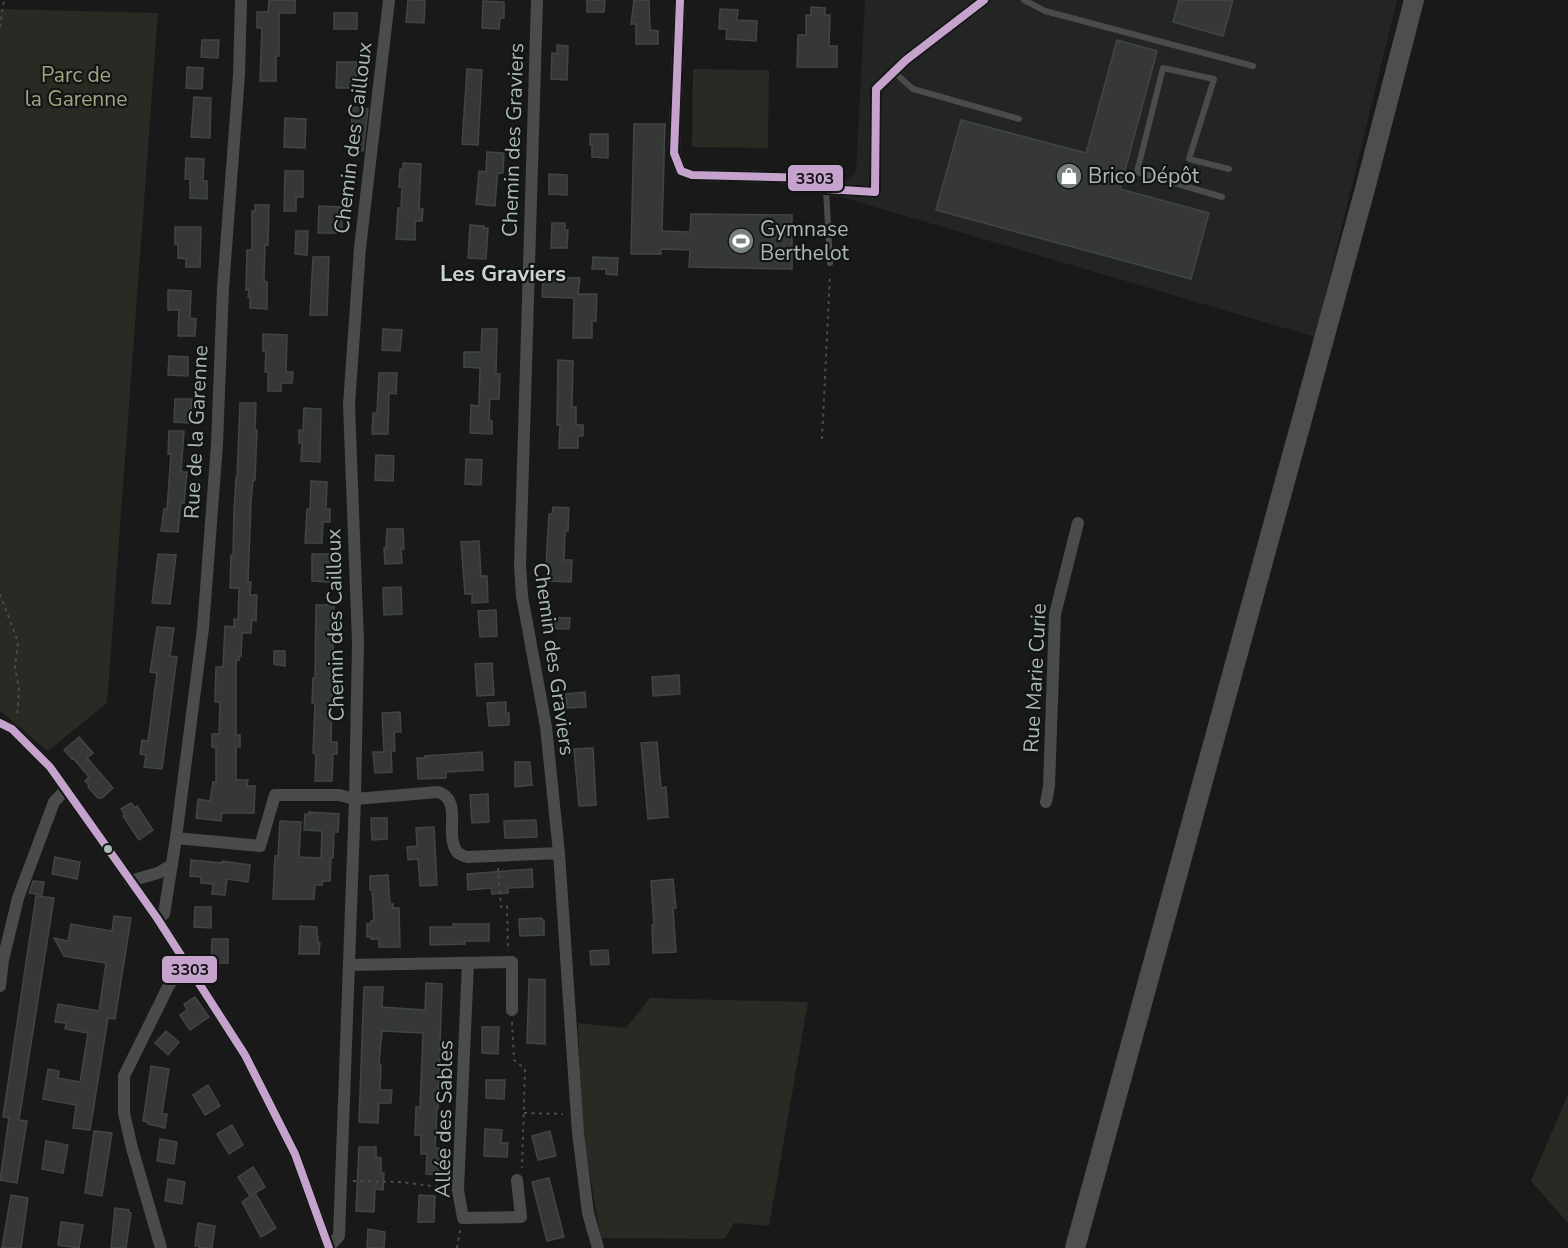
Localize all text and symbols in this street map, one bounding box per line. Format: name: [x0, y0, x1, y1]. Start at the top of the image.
street label: Chemin des Cailloux: [327, 41, 379, 235]
street label: Chemin des Graviers: [496, 42, 530, 238]
park label: Parc de la Garenne: [25, 61, 127, 113]
shop icon: Brico Dépôt: [1054, 161, 1084, 191]
place label: Brico Dépôt: [1088, 162, 1200, 190]
line badge: 3303: [787, 164, 844, 192]
text: 3303: [796, 168, 834, 190]
place label: Gymnase Berthelot: [760, 215, 850, 267]
sports icon: Gymnase Berthelot: [726, 226, 756, 256]
district label: Les Graviers: [440, 259, 566, 289]
street label: Rue de la Garenne: [177, 344, 215, 520]
street label: Chemin des Cailloux: [319, 528, 351, 722]
street label: Chemin des Graviers: [527, 561, 581, 757]
street label: Rue Marie Curie: [1017, 603, 1053, 753]
unlabelled marker: [102, 843, 114, 855]
line badge: 3303: [161, 955, 218, 984]
text: 3303: [171, 959, 209, 981]
street label: Allée des Sables: [429, 1040, 459, 1198]

